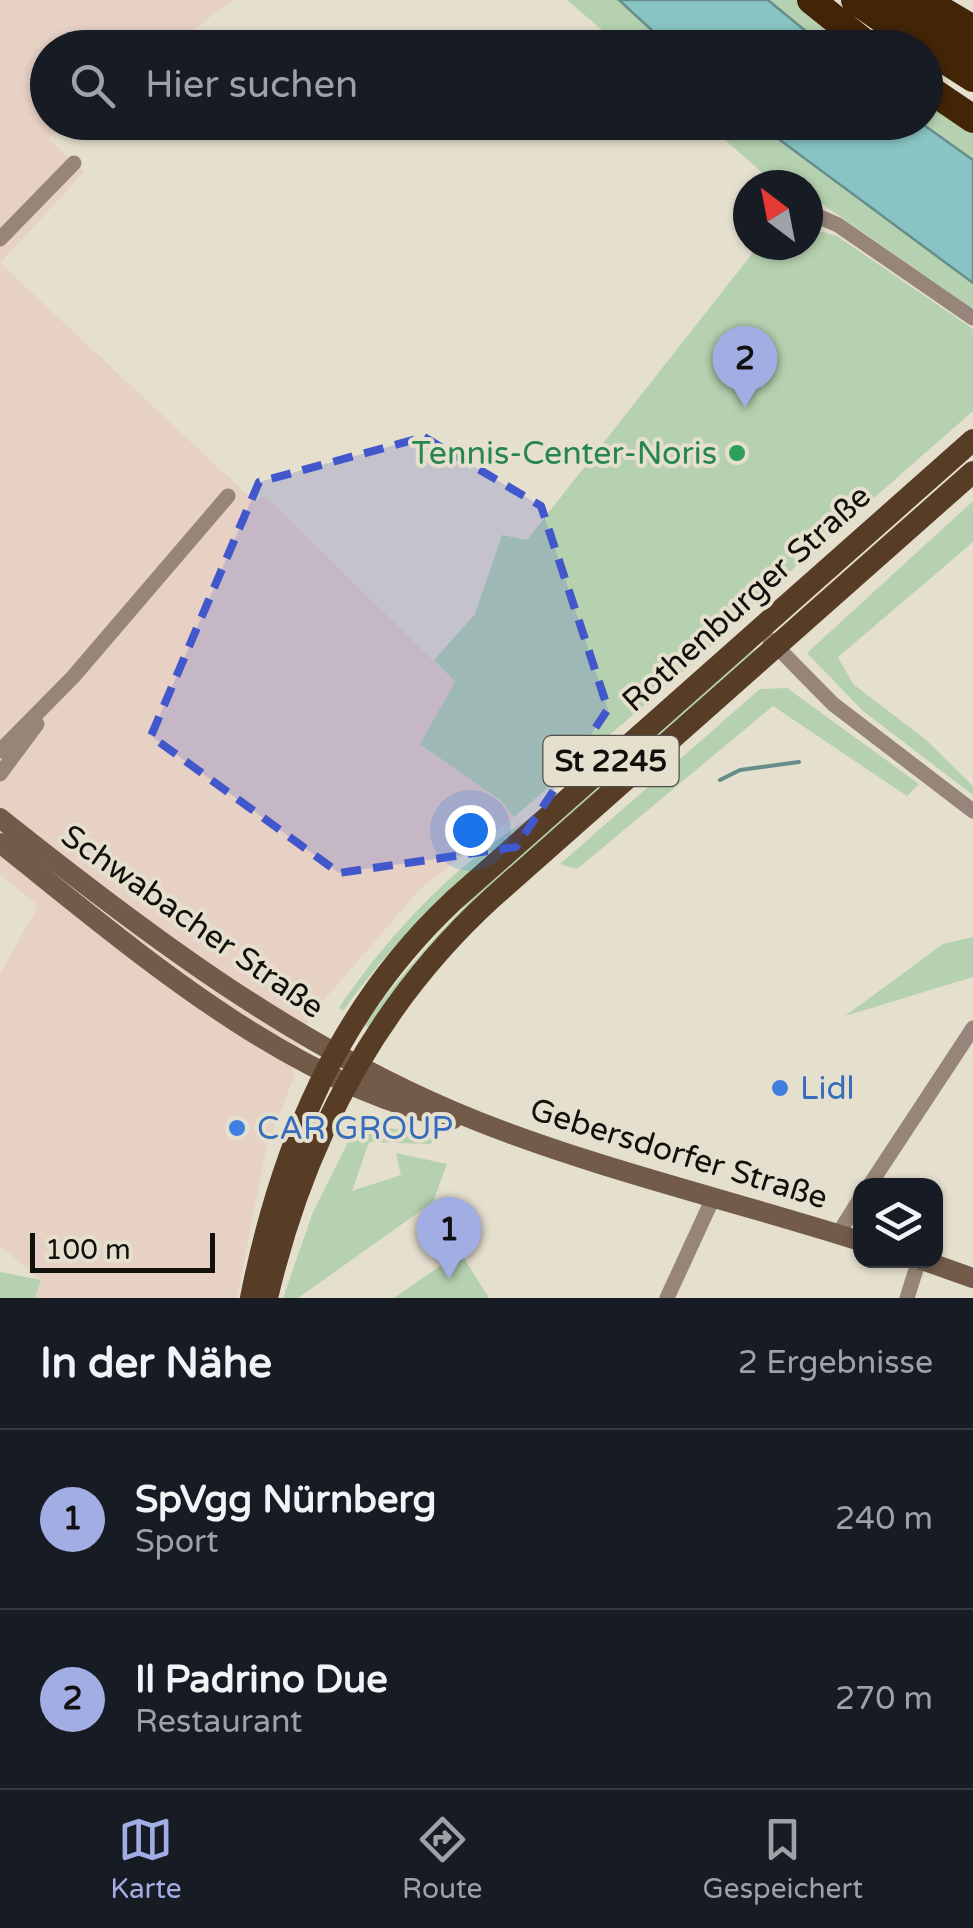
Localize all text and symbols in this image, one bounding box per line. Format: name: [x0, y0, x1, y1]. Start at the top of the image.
search box: [30, 30, 943, 140]
icon: search: [65, 58, 120, 113]
text: Hier suchen: [145, 62, 358, 108]
north arrow: [733, 170, 823, 260]
pin: 2: [712, 326, 778, 408]
place label: Tennis-Center-Noris: [411, 435, 717, 473]
marker: Tennis-Center-Noris: [726, 442, 748, 464]
street label: Rothenburger Straße: [615, 477, 879, 720]
road number: St 2245: [544, 736, 678, 786]
your location: [445, 805, 496, 856]
street label: Schwabacher Straße: [54, 817, 331, 1027]
place label: Lidl: [800, 1070, 855, 1108]
marker: Lidl: [769, 1077, 791, 1099]
street label: Gebersdorfer Straße: [525, 1091, 832, 1217]
place label: CAR GROUP: [257, 1110, 453, 1148]
marker: CAR GROUP: [226, 1117, 248, 1139]
map controls: [853, 1178, 943, 1268]
button: layers: [853, 1178, 943, 1268]
pin: 1: [416, 1196, 482, 1279]
scale bar: [30, 1228, 215, 1272]
text: 100 m: [45, 1233, 131, 1267]
text: In der Nähe: [40, 1338, 272, 1389]
text: 2 Ergebnisse: [738, 1344, 933, 1382]
text: SpVgg Nürnberg: [135, 1477, 437, 1523]
text: 1: [62, 1500, 83, 1538]
text: 240 m: [835, 1500, 933, 1538]
text: Sport: [135, 1523, 219, 1561]
text: Il Padrino Due: [135, 1657, 388, 1703]
text: 2: [62, 1680, 83, 1718]
text: 270 m: [835, 1680, 933, 1718]
text: Restaurant: [135, 1703, 302, 1741]
tab: Karte: [110, 1812, 182, 1906]
tab: Route: [402, 1812, 482, 1906]
tab: Gespeichert: [703, 1812, 863, 1906]

